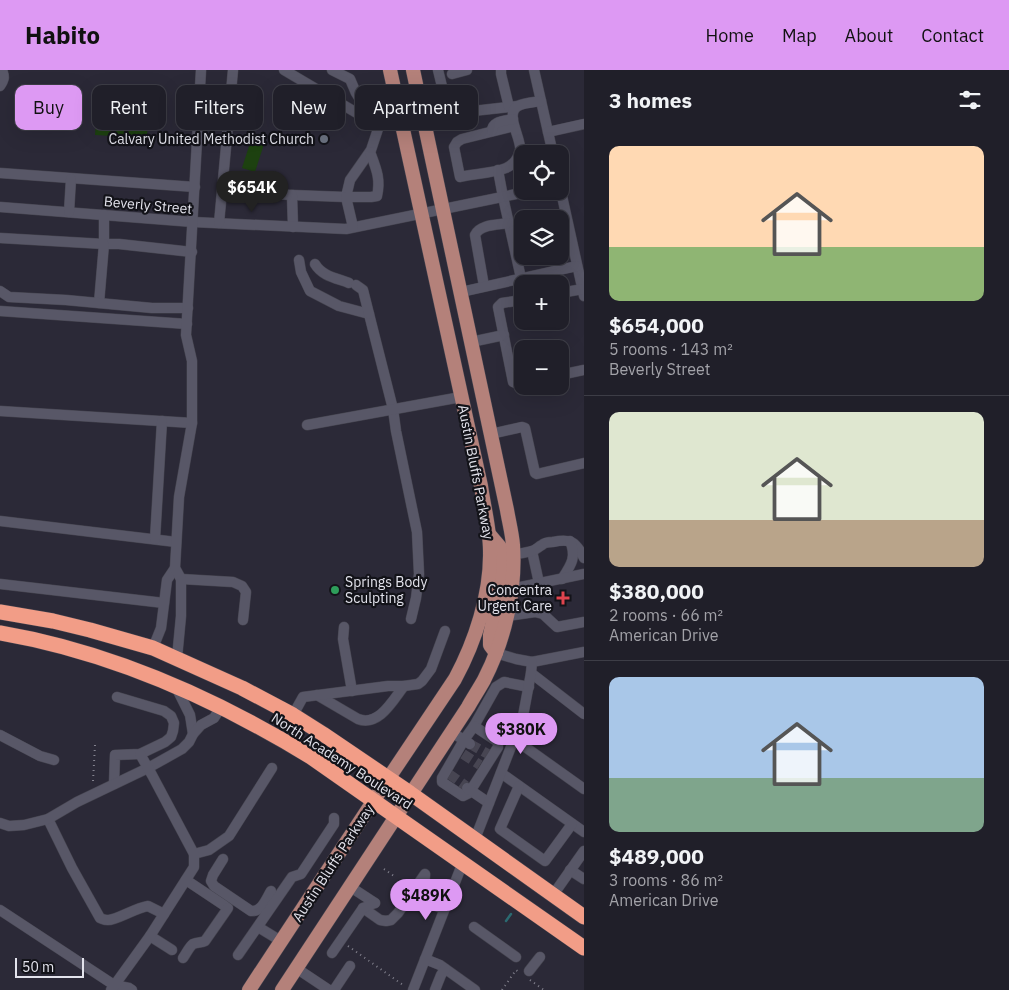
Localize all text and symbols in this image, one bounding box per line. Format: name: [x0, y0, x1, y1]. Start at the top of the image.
text: Habito: [25, 19, 100, 51]
text: Home: [706, 24, 754, 47]
text: Map: [782, 24, 817, 47]
text: About: [845, 24, 893, 47]
text: Contact: [921, 24, 984, 47]
chip: Buy: [15, 85, 82, 130]
chip: Rent: [92, 85, 166, 130]
chip: Filters: [176, 85, 263, 130]
chip: New: [273, 85, 345, 130]
chip: Apartment: [355, 85, 478, 130]
text: 3 homes: [609, 86, 692, 114]
icon: filters: [956, 86, 984, 114]
place label: Calvary United Methodist Church: [108, 130, 314, 148]
marker: Calvary United Methodist Church: [318, 133, 330, 145]
map controls: [514, 145, 569, 395]
button: locate: [514, 145, 569, 200]
pin: $654K: [217, 170, 287, 213]
text: $654K: [227, 177, 277, 197]
icon: home: [752, 179, 842, 269]
street label: Beverly Street: [103, 192, 193, 218]
button: layers: [514, 210, 569, 265]
button: +: [514, 275, 569, 330]
text: $654,000: [609, 311, 704, 339]
text: 5 rooms · 143 m²: [609, 339, 733, 359]
button: −: [514, 340, 569, 395]
text: Beverly Street: [609, 359, 710, 379]
street label: Austin Bluffs Parkway: [454, 403, 498, 541]
icon: home: [752, 444, 842, 534]
place label: Springs Body Sculpting: [345, 573, 427, 607]
text: $380,000: [609, 577, 704, 605]
place label: Concentra Urgent Care: [478, 581, 553, 615]
marker: Springs Body Sculpting: [329, 584, 341, 596]
marker: Concentra Urgent Care: [556, 591, 570, 605]
text: 2 rooms · 66 m²: [609, 605, 723, 625]
text: American Drive: [609, 625, 718, 645]
street label: North Academy Boulevard: [268, 709, 416, 813]
icon: home: [752, 709, 842, 799]
pin: $380K: [486, 712, 556, 755]
text: $380K: [496, 719, 546, 739]
street label: Austin Bluffs Parkway: [288, 801, 378, 925]
text: $489,000: [609, 842, 704, 870]
text: 3 rooms · 86 m²: [609, 870, 723, 890]
pin: $489K: [391, 878, 461, 921]
text: $489K: [401, 885, 451, 905]
text: American Drive: [609, 890, 718, 910]
scale bar: [15, 955, 84, 978]
text: 50 m: [22, 958, 54, 976]

